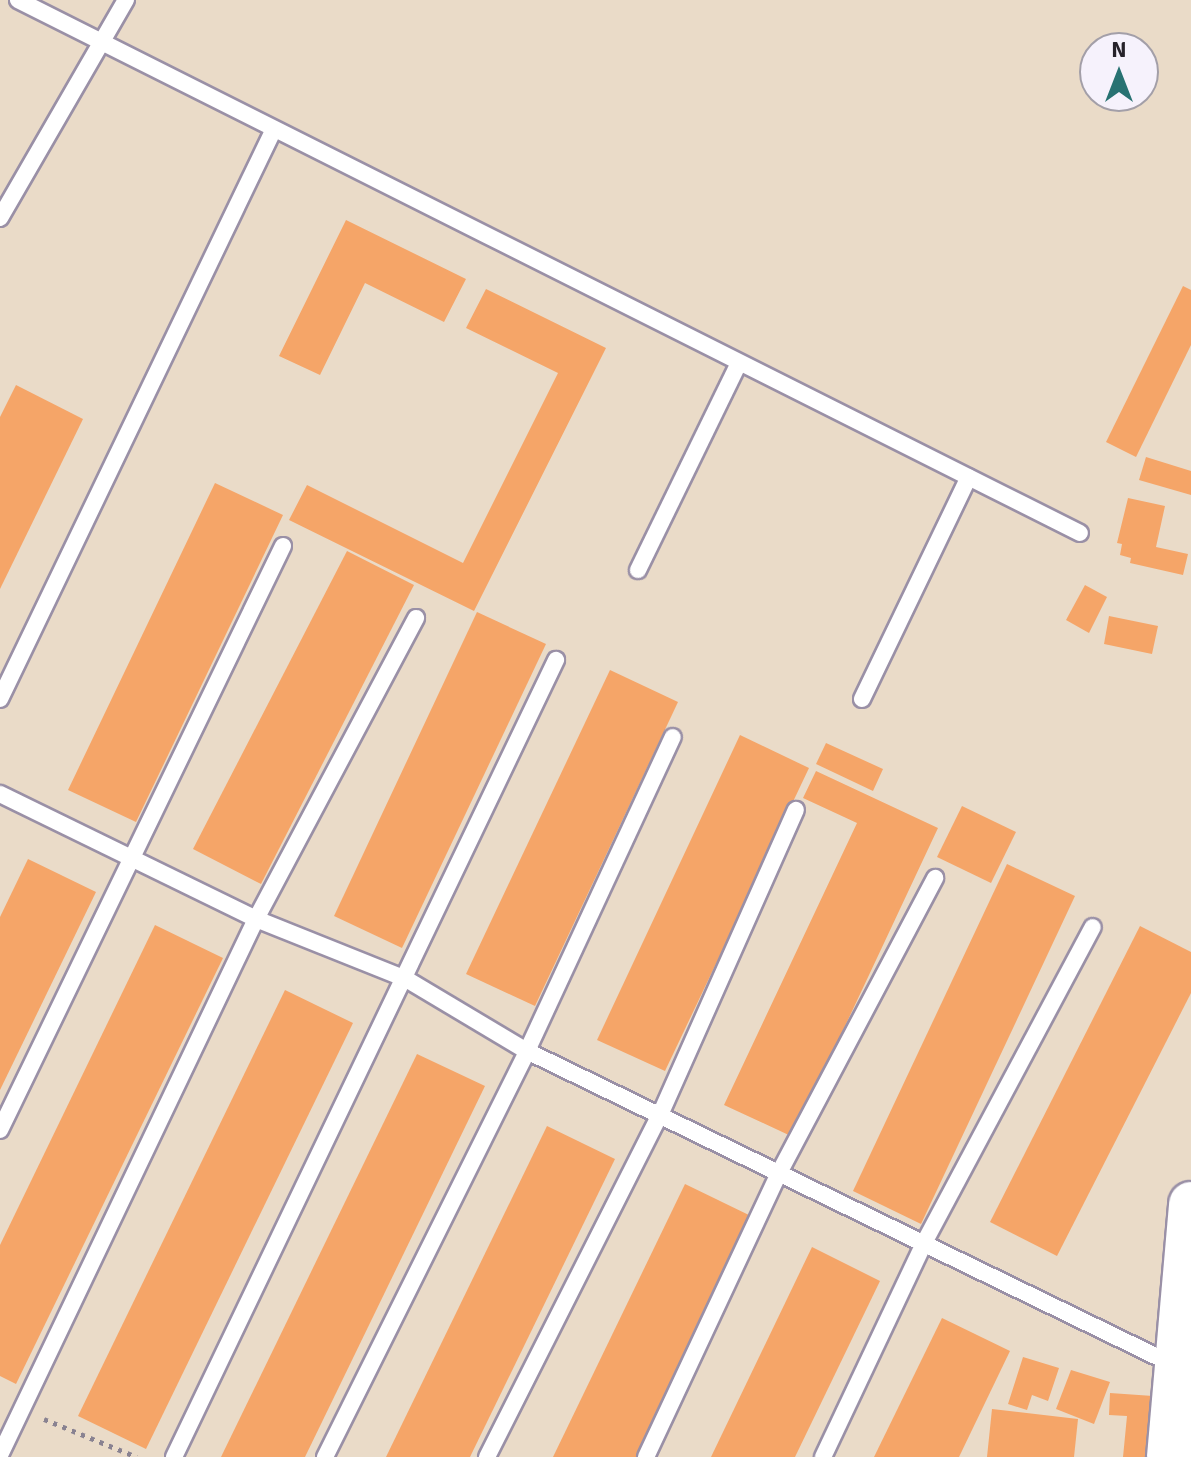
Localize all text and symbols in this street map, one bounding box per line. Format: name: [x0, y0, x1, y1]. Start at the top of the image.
north arrow: [1079, 32, 1159, 112]
text: N: [1111, 36, 1127, 63]

